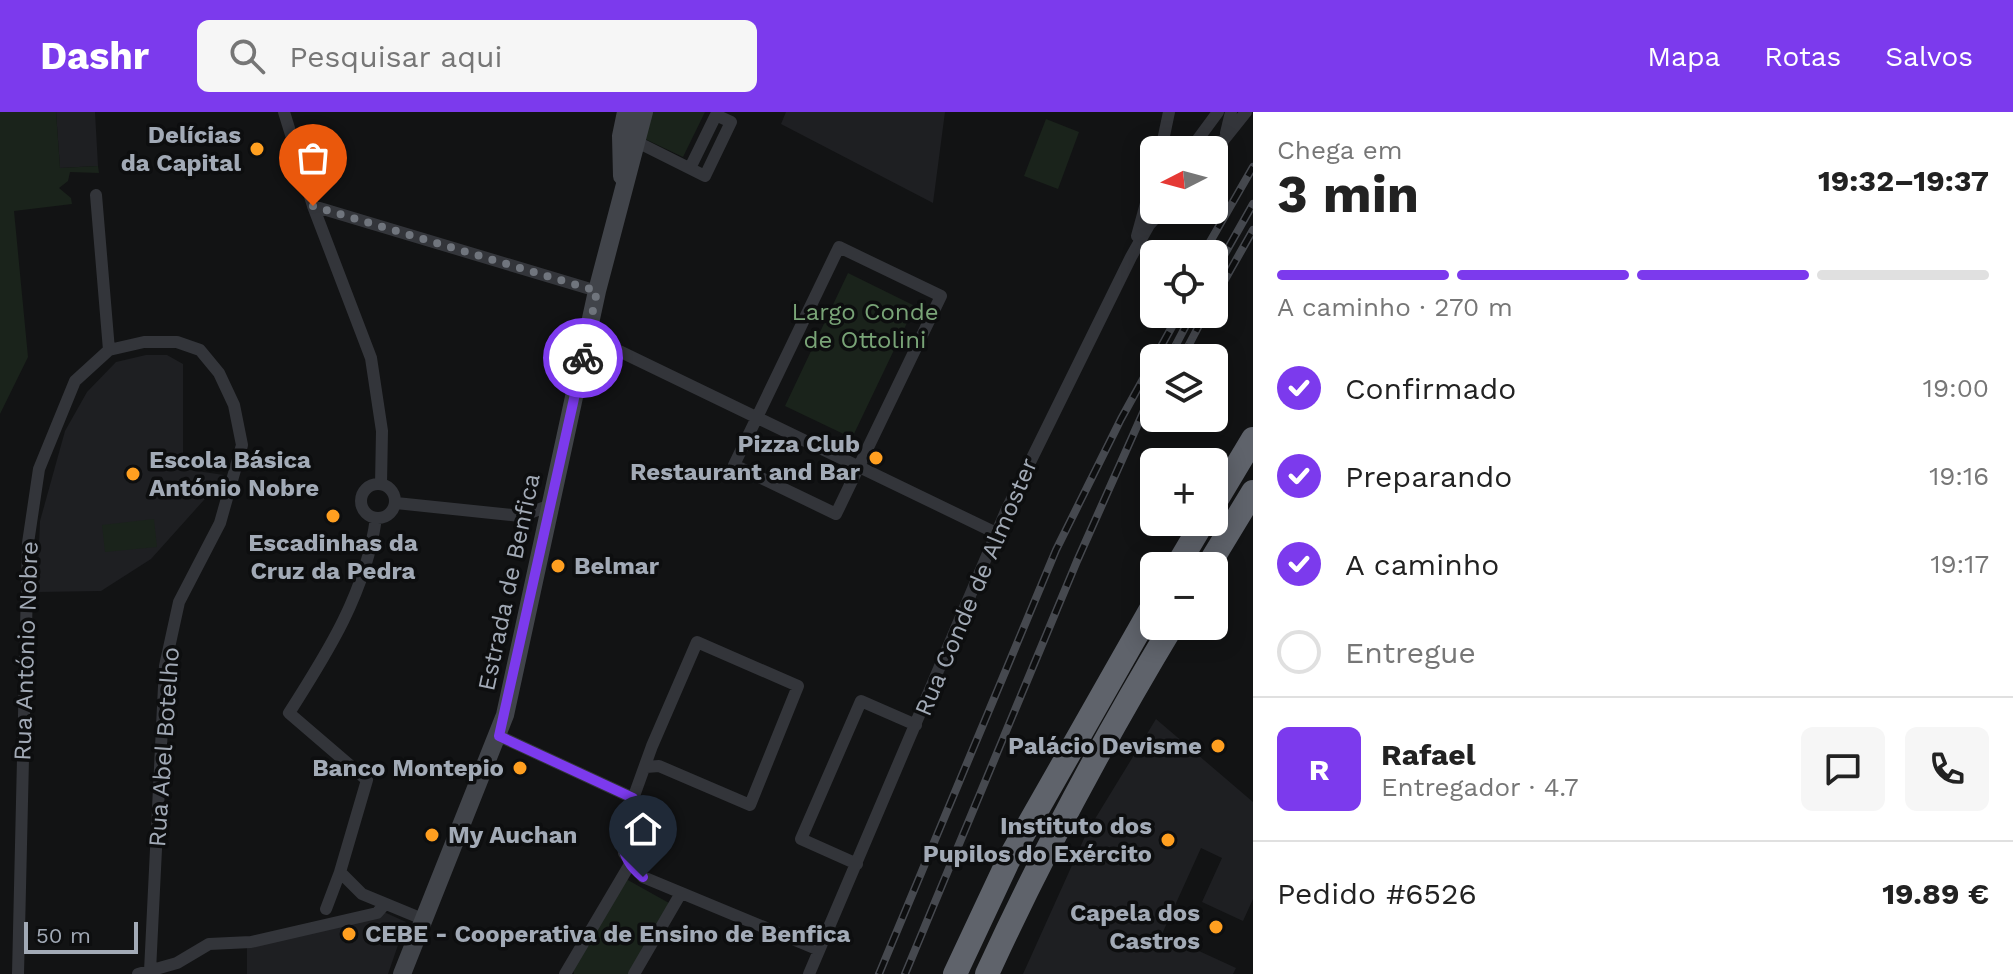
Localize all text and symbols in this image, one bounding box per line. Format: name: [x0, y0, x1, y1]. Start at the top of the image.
search box: [197, 20, 757, 92]
text: Dashr: [40, 34, 149, 78]
icon: search: [225, 34, 269, 78]
text: Pesquisar aqui: [289, 39, 503, 74]
text: Mapa: [1647, 40, 1720, 73]
text: Rotas: [1764, 40, 1841, 73]
text: Salvos: [1885, 40, 1973, 73]
place label: Delícias da Capital: [121, 121, 241, 177]
pin: [279, 124, 347, 206]
text: Chega em: [1277, 135, 1403, 165]
icon: bag: [291, 136, 335, 180]
north arrow: [1140, 136, 1228, 224]
map controls: [1140, 136, 1228, 640]
marker: Delícias da Capital: [248, 140, 266, 158]
text: 19:32–19:37: [1818, 163, 1989, 198]
text: 3 min: [1277, 164, 1419, 225]
button: locate: [1140, 240, 1228, 328]
text: A caminho · 270 m: [1277, 292, 1513, 322]
park label: Largo Conde de Ottolini: [791, 298, 939, 354]
courier: [543, 318, 623, 398]
icon: bike: [561, 336, 605, 380]
button: layers: [1140, 344, 1228, 432]
icon: check: [1277, 366, 1321, 410]
text: Confirmado: [1345, 371, 1516, 406]
text: 19:00: [1923, 373, 1989, 403]
place label: Pizza Club Restaurant and Bar: [630, 430, 861, 486]
place label: Escola Básica António Nobre: [149, 446, 319, 502]
button: +: [1140, 448, 1228, 536]
marker: Pizza Club Restaurant and Bar: [867, 449, 885, 467]
street label: Rua Conde de Almoster: [909, 454, 1043, 720]
icon: check: [1277, 454, 1321, 498]
text: Preparando: [1345, 459, 1512, 494]
text: 19:16: [1929, 461, 1989, 491]
marker: Escola Básica António Nobre: [124, 465, 142, 483]
street label: Estrada de Benfica: [472, 471, 546, 693]
marker: Escadinhas da Cruz da Pedra: [324, 507, 342, 525]
place label: Escadinhas da Cruz da Pedra: [248, 529, 418, 585]
street label: Rua António Nobre: [8, 541, 44, 761]
icon: check: [1277, 542, 1321, 586]
text: A caminho: [1345, 547, 1499, 582]
text: 19:17: [1930, 549, 1989, 579]
place label: Belmar: [574, 552, 660, 580]
button: −: [1140, 552, 1228, 640]
marker: Belmar: [549, 557, 567, 575]
text: Entregue: [1345, 635, 1476, 670]
street label: Rua Abel Botelho: [143, 646, 185, 848]
button: chat: [1801, 727, 1885, 811]
button: phone: [1905, 727, 1989, 811]
place label: Palácio Devisme: [1008, 732, 1202, 760]
marker: Palácio Devisme: [1209, 737, 1227, 755]
text: Rafael: [1381, 737, 1476, 772]
text: R: [1309, 752, 1329, 787]
place label: Banco Montepio: [312, 754, 504, 782]
marker: Banco Montepio: [511, 759, 529, 777]
text: Entregador · 4.7: [1381, 772, 1579, 802]
pin: [609, 795, 677, 877]
icon: home: [621, 807, 665, 851]
place label: Instituto dos Pupilos do Exército: [923, 812, 1152, 868]
place label: My Auchan: [448, 821, 577, 849]
marker: My Auchan: [423, 826, 441, 844]
marker: Instituto dos Pupilos do Exército: [1159, 831, 1177, 849]
text: Pedido #6526: [1277, 876, 1477, 911]
text: 19.89 €: [1882, 876, 1989, 911]
place label: Capela dos Castros: [1070, 899, 1200, 955]
scale bar: [24, 918, 138, 954]
marker: Capela dos Castros: [1207, 918, 1225, 936]
place label: CEBE - Cooperativa de Ensino de Benfica: [365, 920, 851, 948]
text: 50 m: [36, 923, 91, 948]
marker: CEBE - Cooperativa de Ensino de Benfica: [340, 925, 358, 943]

